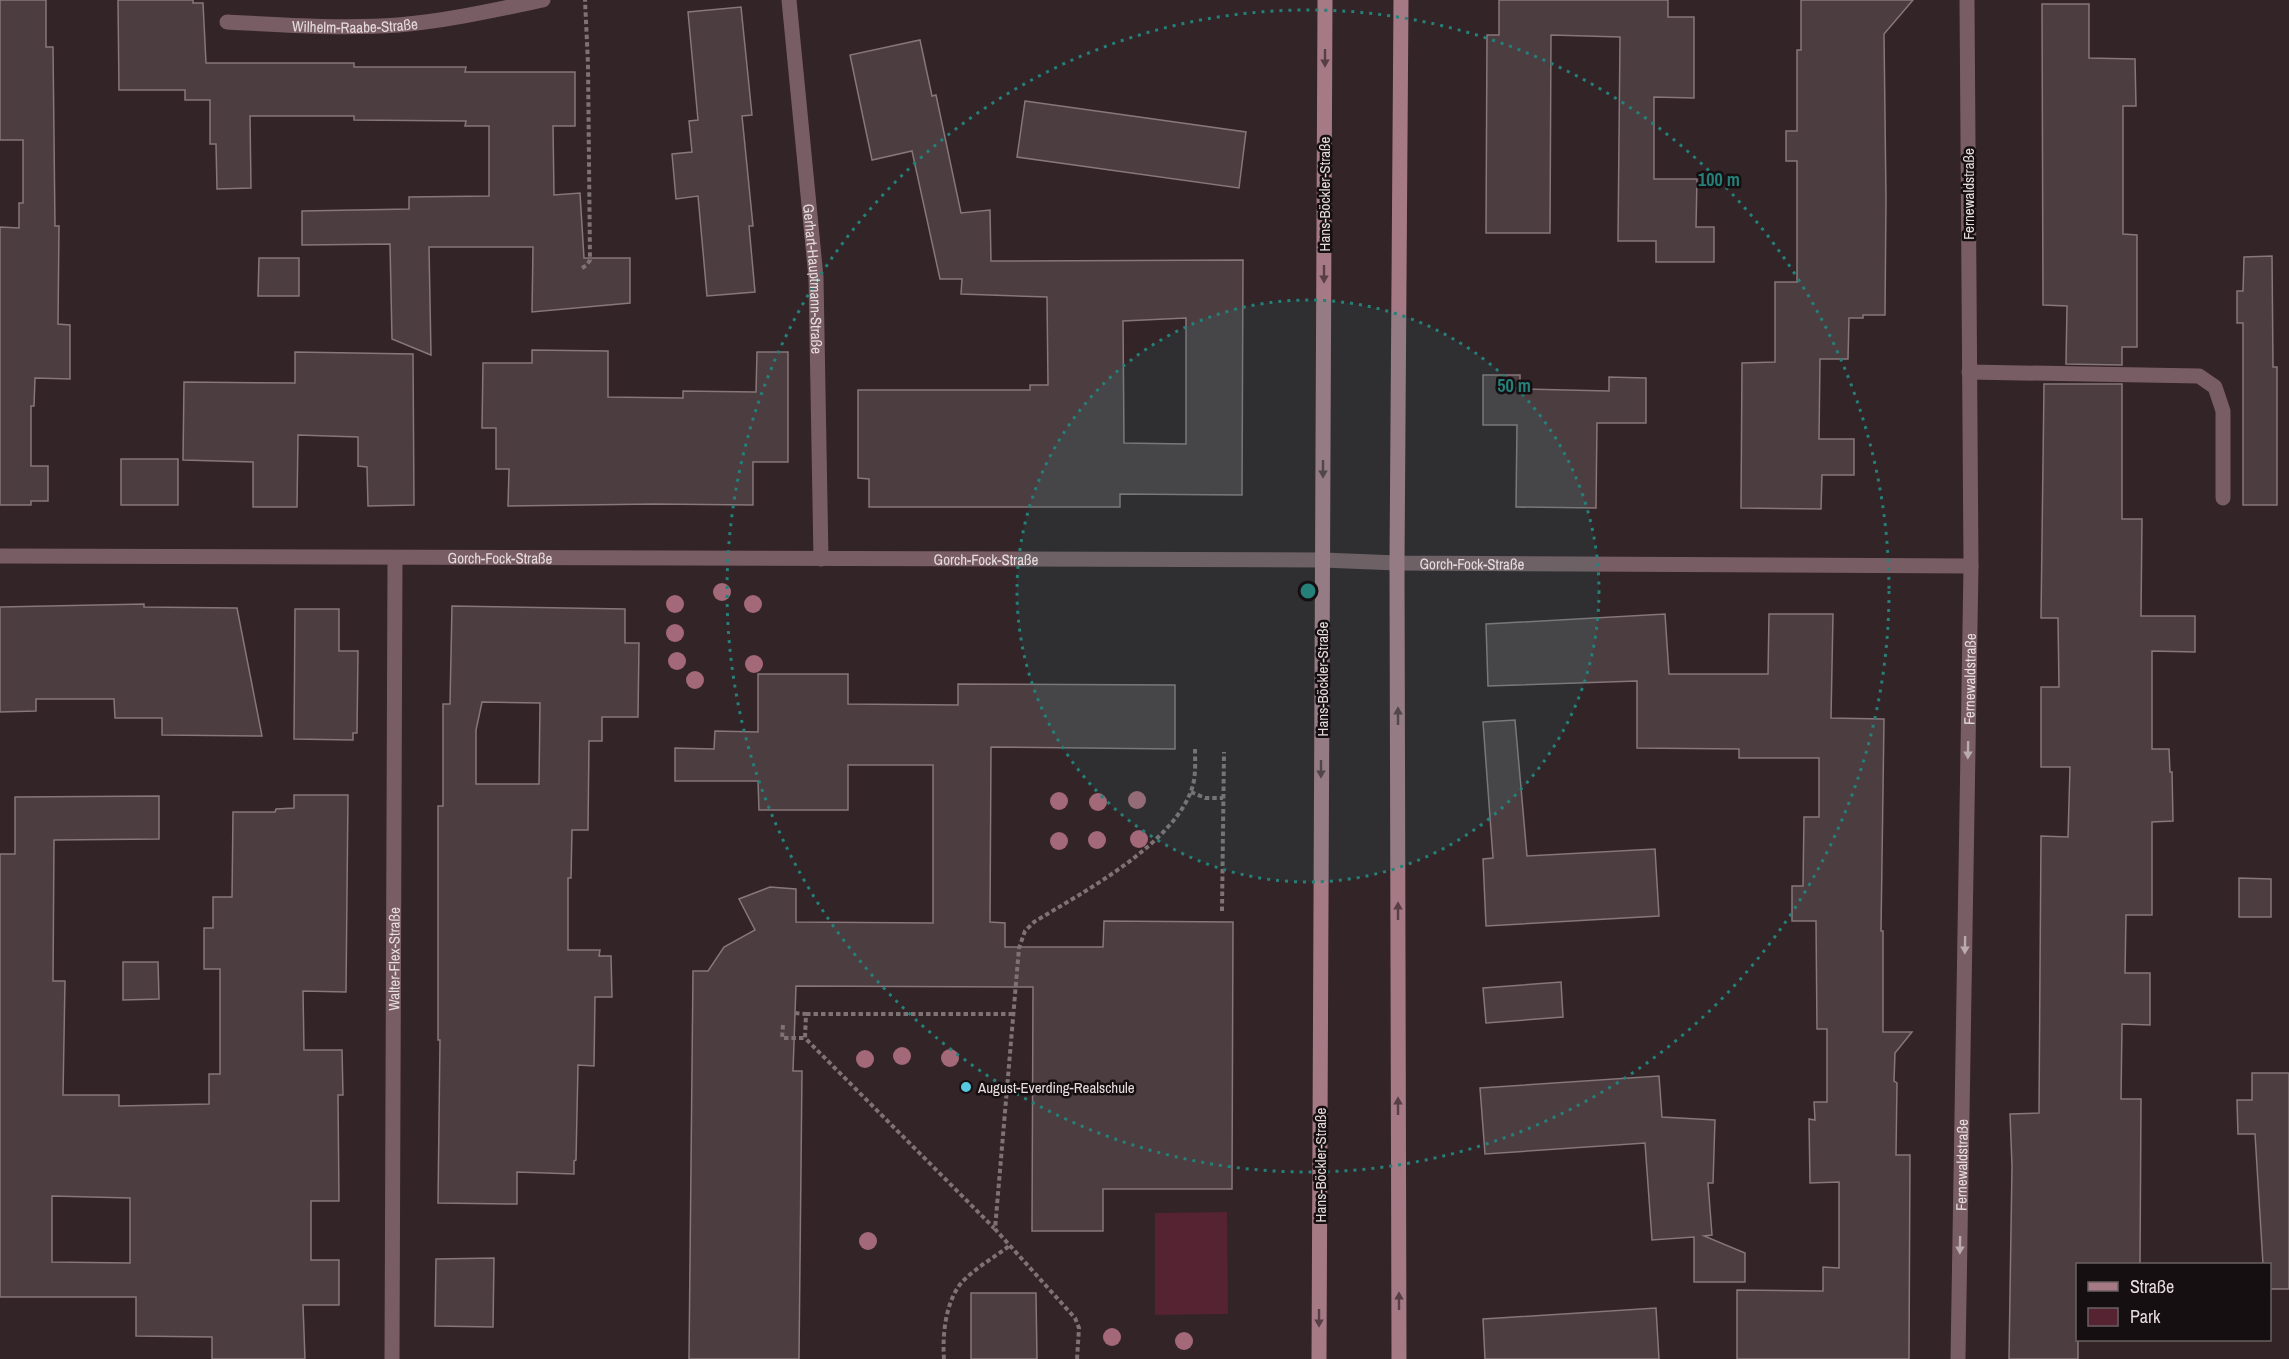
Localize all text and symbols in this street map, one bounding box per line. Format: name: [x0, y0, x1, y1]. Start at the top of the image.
street label: Wilhelm-Raabe-Straße: [292, 13, 419, 37]
one-way arrow: [1320, 49, 1330, 68]
street label: Hans-Böckler-Straße: [1314, 136, 1335, 251]
street label: Fernewaldstraße: [1958, 148, 1979, 240]
text: 100 m: [1698, 167, 1740, 192]
street label: Gerhart-Hauptmann-Straße: [798, 203, 828, 354]
one-way arrow: [1319, 265, 1329, 284]
text: 50 m: [1497, 373, 1531, 398]
one-way arrow: [1318, 460, 1328, 479]
street label: Gorch-Fock-Straße: [448, 547, 553, 568]
street label: Gorch-Fock-Straße: [934, 548, 1039, 570]
street label: Gorch-Fock-Straße: [1419, 553, 1525, 574]
centre of rings: [1298, 581, 1318, 601]
street label: Hans-Böckler-Straße: [1312, 621, 1333, 736]
street label: Fernewaldstraße: [1958, 633, 1980, 725]
one-way arrow: [1393, 706, 1403, 725]
one-way arrow: [1963, 741, 1973, 760]
one-way arrow: [1316, 760, 1326, 779]
one-way arrow: [1393, 901, 1403, 920]
street label: Walter-Flex-Straße: [383, 907, 404, 1011]
one-way arrow: [1960, 936, 1969, 955]
place label: August-Everding-Realschule: [977, 1077, 1135, 1098]
marker: August-Everding-Realschule: [959, 1080, 973, 1094]
one-way arrow: [1393, 1096, 1403, 1115]
street label: Hans-Böckler-Straße: [1310, 1107, 1331, 1222]
street label: Fernewaldstraße: [1950, 1119, 1972, 1211]
one-way arrow: [1955, 1236, 1964, 1255]
legend: [2076, 1263, 2271, 1341]
text: Straße: [2130, 1274, 2174, 1299]
one-way arrow: [1394, 1291, 1404, 1310]
text: Park: [2130, 1304, 2161, 1329]
one-way arrow: [1315, 1309, 1324, 1328]

